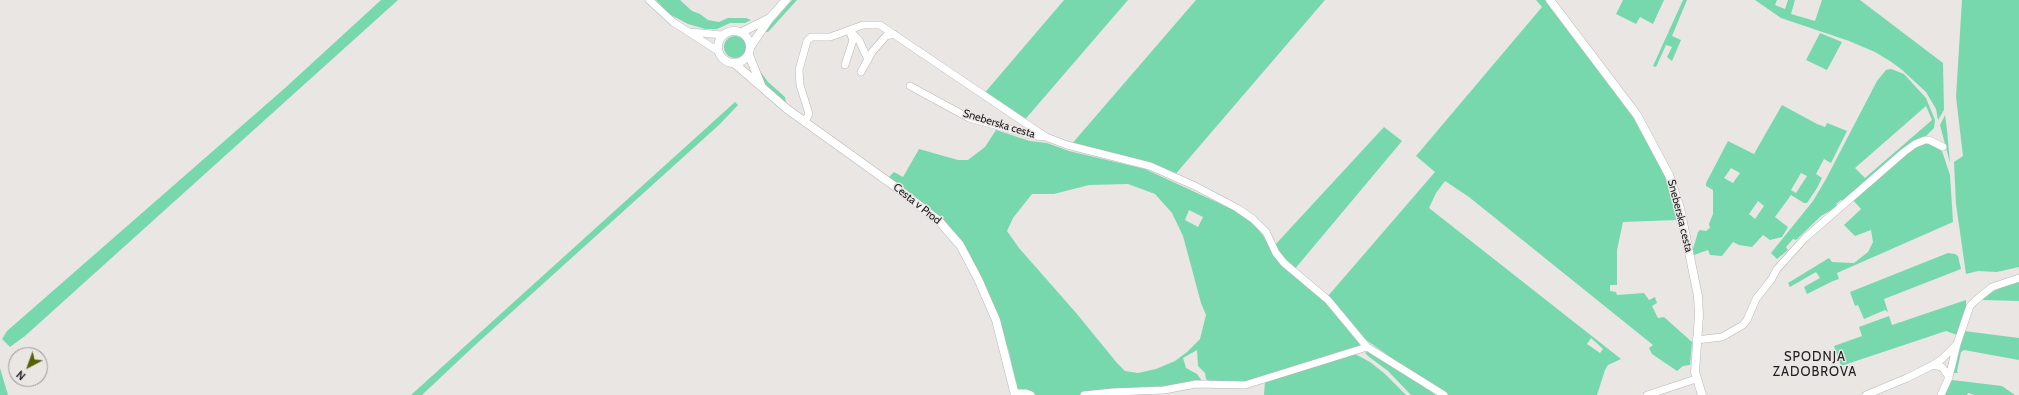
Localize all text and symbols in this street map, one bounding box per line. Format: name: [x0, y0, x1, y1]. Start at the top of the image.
street label: Sneberska cesta: [961, 107, 1037, 141]
street label: Sneberska cesta: [1665, 178, 1695, 254]
street label: Cesta v Prod: [890, 181, 944, 227]
north arrow: [8, 347, 48, 387]
district label: SPODNJA ZADOBROVA: [1773, 349, 1857, 380]
text: N: [13, 367, 28, 383]

